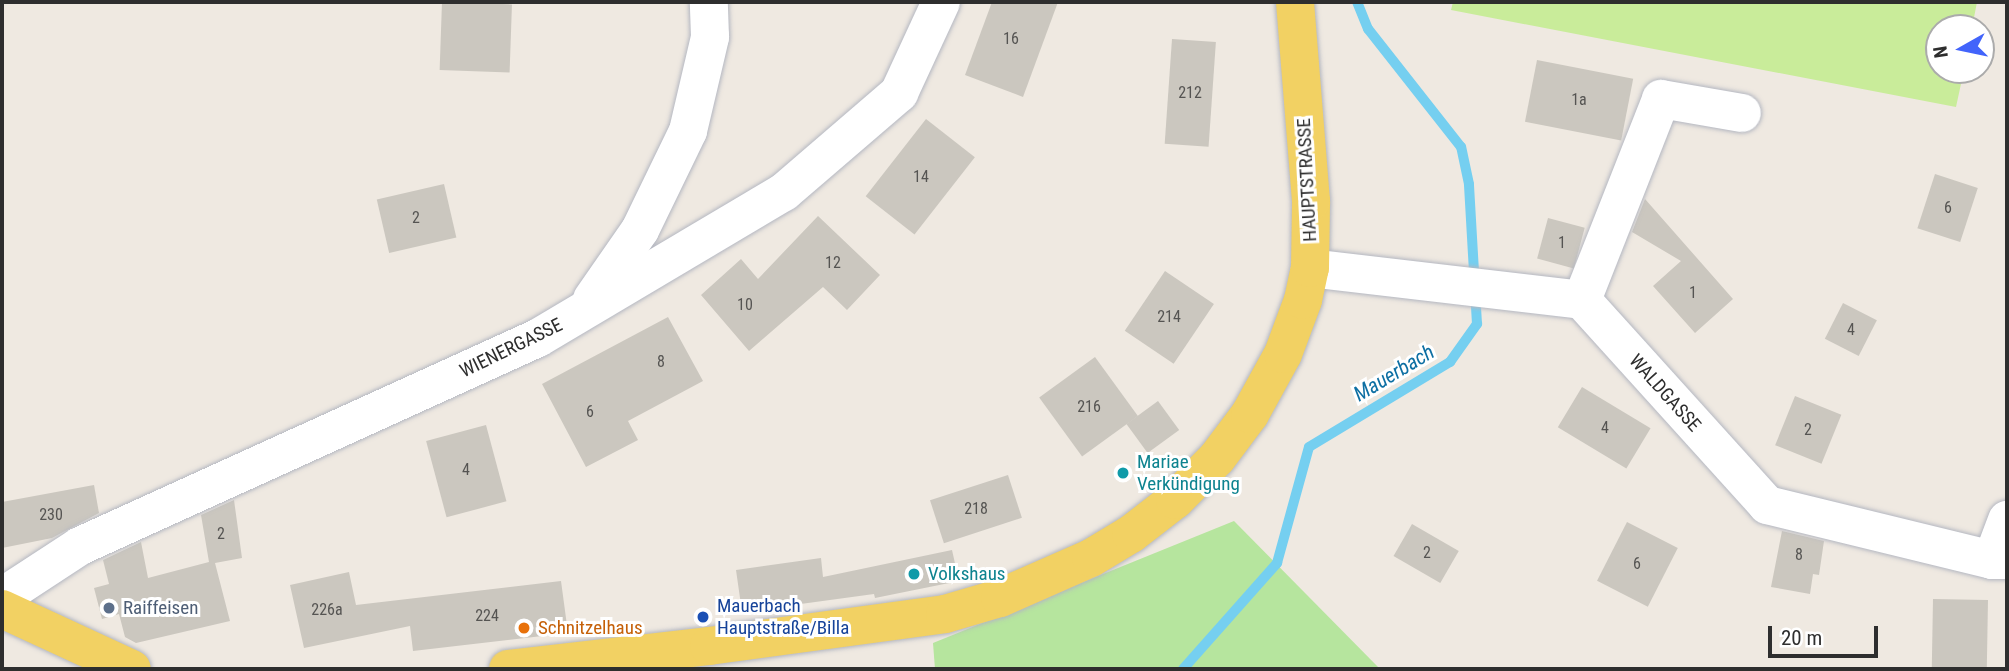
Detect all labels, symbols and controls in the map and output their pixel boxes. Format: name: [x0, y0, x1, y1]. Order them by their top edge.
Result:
north arrow: [1925, 14, 1995, 84]
house number: 16: [1003, 29, 1019, 49]
text: N: [1928, 45, 1953, 60]
house number: 212: [1178, 83, 1202, 103]
house number: 1a: [1571, 90, 1587, 110]
street label: HAUPTSTRASSE: [1292, 118, 1322, 242]
house number: 14: [913, 167, 929, 187]
house number: 6: [1944, 198, 1952, 218]
house number: 2: [412, 208, 420, 228]
house number: 1: [1558, 233, 1566, 253]
house number: 12: [825, 253, 841, 273]
house number: 1: [1689, 283, 1697, 303]
house number: 10: [737, 295, 753, 315]
house number: 214: [1157, 307, 1181, 327]
street label: WIENERGASSE: [456, 313, 566, 383]
house number: 4: [1847, 320, 1855, 340]
water label: Mauerbach: [1349, 339, 1439, 407]
street label: WALDGASSE: [1624, 350, 1706, 436]
house number: 8: [657, 352, 665, 372]
house number: 216: [1077, 397, 1101, 417]
house number: 6: [586, 402, 594, 422]
house number: 4: [1601, 418, 1609, 438]
house number: 2: [1804, 420, 1812, 440]
place label: Mariae Verkündigung: [1137, 451, 1240, 495]
house number: 4: [462, 460, 470, 480]
marker: Mariae Verkündigung: [1115, 465, 1131, 481]
house number: 218: [964, 499, 988, 519]
house number: 230: [39, 505, 63, 525]
house number: 2: [217, 524, 225, 544]
house number: 2: [1423, 543, 1431, 563]
house number: 8: [1795, 545, 1803, 565]
house number: 6: [1633, 554, 1641, 574]
place label: Volkshaus: [928, 563, 1005, 585]
marker: Volkshaus: [906, 566, 922, 582]
place label: Mauerbach Hauptstraße/Billa: [717, 595, 849, 639]
place label: Raiffeisen: [123, 597, 198, 619]
marker: Raiffeisen: [101, 600, 117, 616]
house number: 226a: [311, 600, 343, 620]
house number: 224: [475, 606, 499, 626]
marker: Mauerbach Hauptstraße/Billa: [695, 609, 711, 625]
scale bar: [1771, 612, 1881, 656]
place label: Schnitzelhaus: [538, 617, 643, 639]
marker: Schnitzelhaus: [516, 620, 532, 636]
text: 20 m: [1781, 626, 1822, 650]

